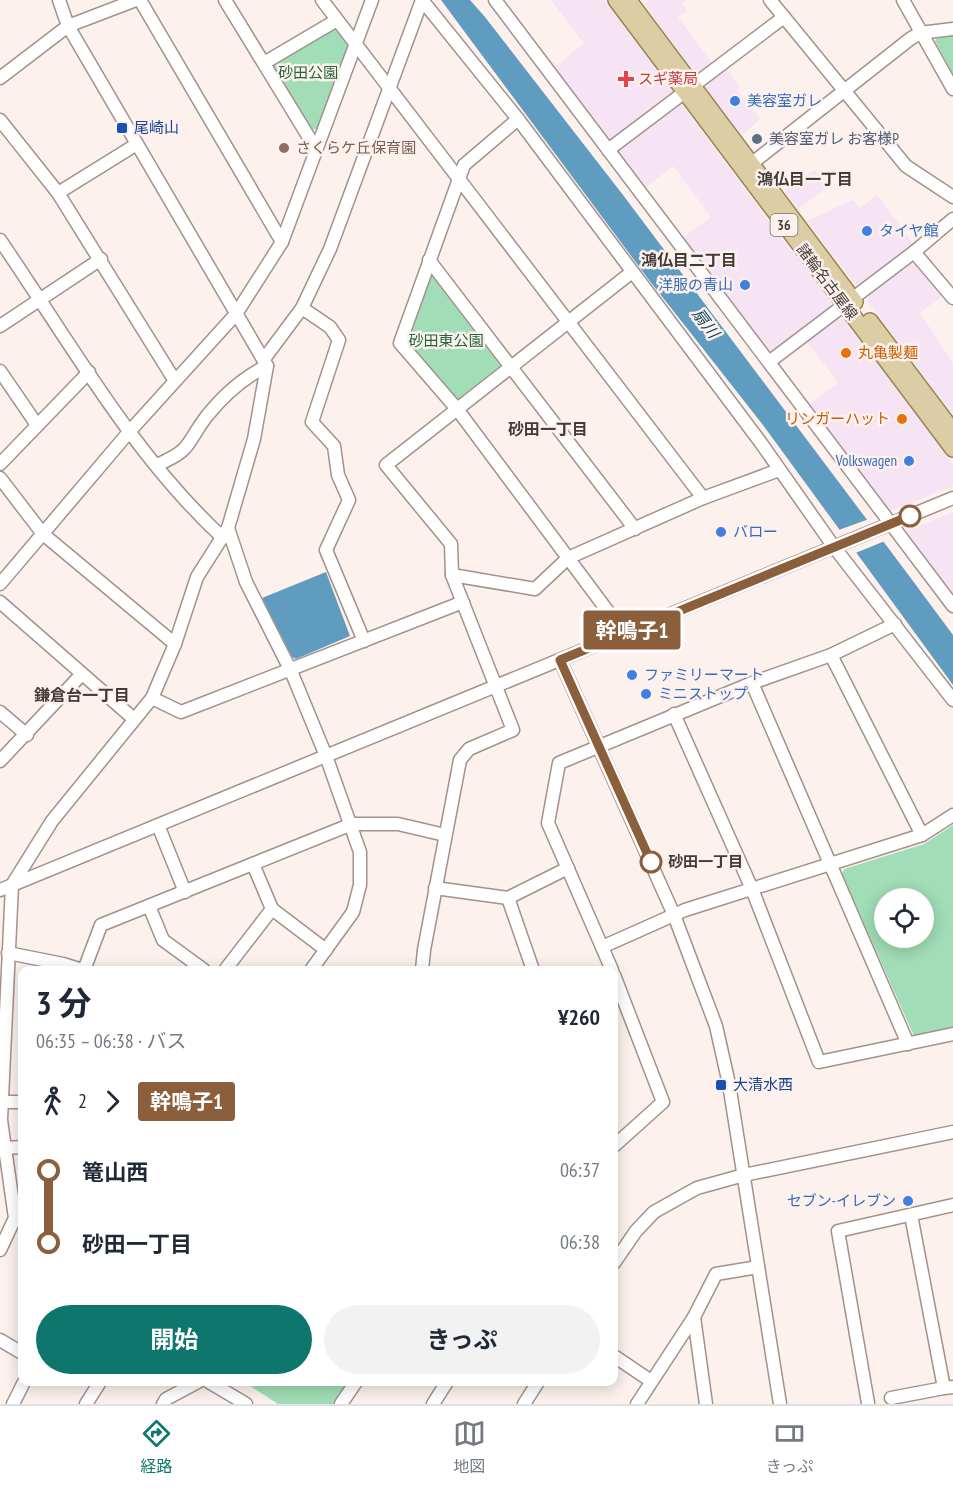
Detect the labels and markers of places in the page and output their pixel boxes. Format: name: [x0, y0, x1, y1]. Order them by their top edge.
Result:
place label: スギ薬局: [638, 69, 698, 88]
marker: スギ薬局: [619, 72, 633, 86]
place label: 美容室ガレ: [747, 91, 822, 110]
marker: 美容室ガレ: [728, 94, 742, 108]
place label: 尾崎山: [134, 118, 179, 137]
marker: 尾崎山: [115, 121, 129, 135]
place label: 美容室ガレ お客様P: [769, 129, 899, 148]
marker: 美容室ガレ お客様P: [750, 132, 764, 146]
place label: さくらケ丘保育園: [296, 138, 416, 157]
marker: さくらケ丘保育園: [277, 141, 291, 155]
place label: タイヤ館: [879, 221, 939, 240]
marker: タイヤ館: [860, 224, 874, 238]
place label: 洋服の青山: [658, 275, 733, 294]
marker: 洋服の青山: [738, 278, 752, 292]
place label: 丸亀製麺: [858, 343, 918, 362]
marker: 丸亀製麺: [839, 346, 853, 360]
place label: リンガーハット: [785, 409, 890, 428]
marker: リンガーハット: [895, 412, 909, 426]
place label: Volkswagen: [835, 451, 897, 470]
marker: Volkswagen: [902, 454, 916, 468]
unlabelled marker: [899, 505, 921, 527]
place label: バロー: [733, 522, 778, 541]
marker: バロー: [714, 525, 728, 539]
place label: ファミリーマート: [644, 665, 764, 684]
marker: ファミリーマート: [625, 668, 639, 682]
place label: ミニストップ: [658, 684, 748, 703]
marker: ミニストップ: [639, 687, 653, 701]
marker: 砂田一丁目: [640, 851, 662, 873]
place label: 砂田一丁目: [668, 852, 743, 871]
place label: 大清水西: [733, 1075, 793, 1094]
marker: 大清水西: [714, 1078, 728, 1092]
place label: セブン-イレブン: [787, 1191, 896, 1210]
marker: セブン-イレブン: [901, 1194, 915, 1208]

